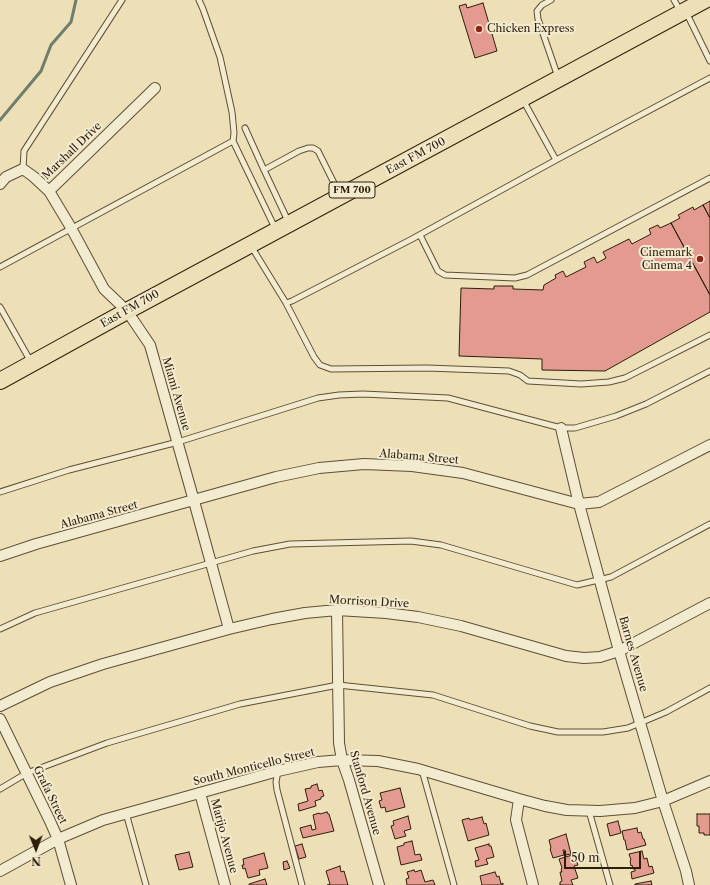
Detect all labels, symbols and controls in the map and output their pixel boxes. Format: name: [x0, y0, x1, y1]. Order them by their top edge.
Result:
place label: Chicken Express: [487, 22, 574, 36]
marker: Chicken Express: [474, 24, 484, 34]
street label: Marshall Drive: [40, 120, 104, 182]
street label: East FM 700: [384, 135, 448, 177]
road number: FM 700: [329, 182, 375, 198]
place label: Cinemark Cinema 4: [640, 246, 692, 272]
marker: Cinemark Cinema 4: [695, 254, 705, 264]
street label: East FM 700: [98, 287, 162, 331]
street label: Miami Avenue: [159, 356, 193, 432]
street label: Alabama Street: [379, 447, 459, 467]
street label: Alabama Street: [59, 498, 139, 532]
street label: Morrison Drive: [329, 593, 409, 611]
street label: Barnes Avenue: [616, 615, 650, 693]
street label: South Monticello Street: [192, 745, 316, 789]
street label: Stanford Avenue: [347, 749, 383, 837]
street label: Grafa Street: [30, 764, 70, 826]
street label: Marijo Avenue: [208, 797, 240, 875]
north arrow: [16, 829, 56, 869]
scale bar: [566, 843, 643, 869]
text: 50 m: [571, 850, 600, 865]
text: N: [31, 854, 41, 868]

